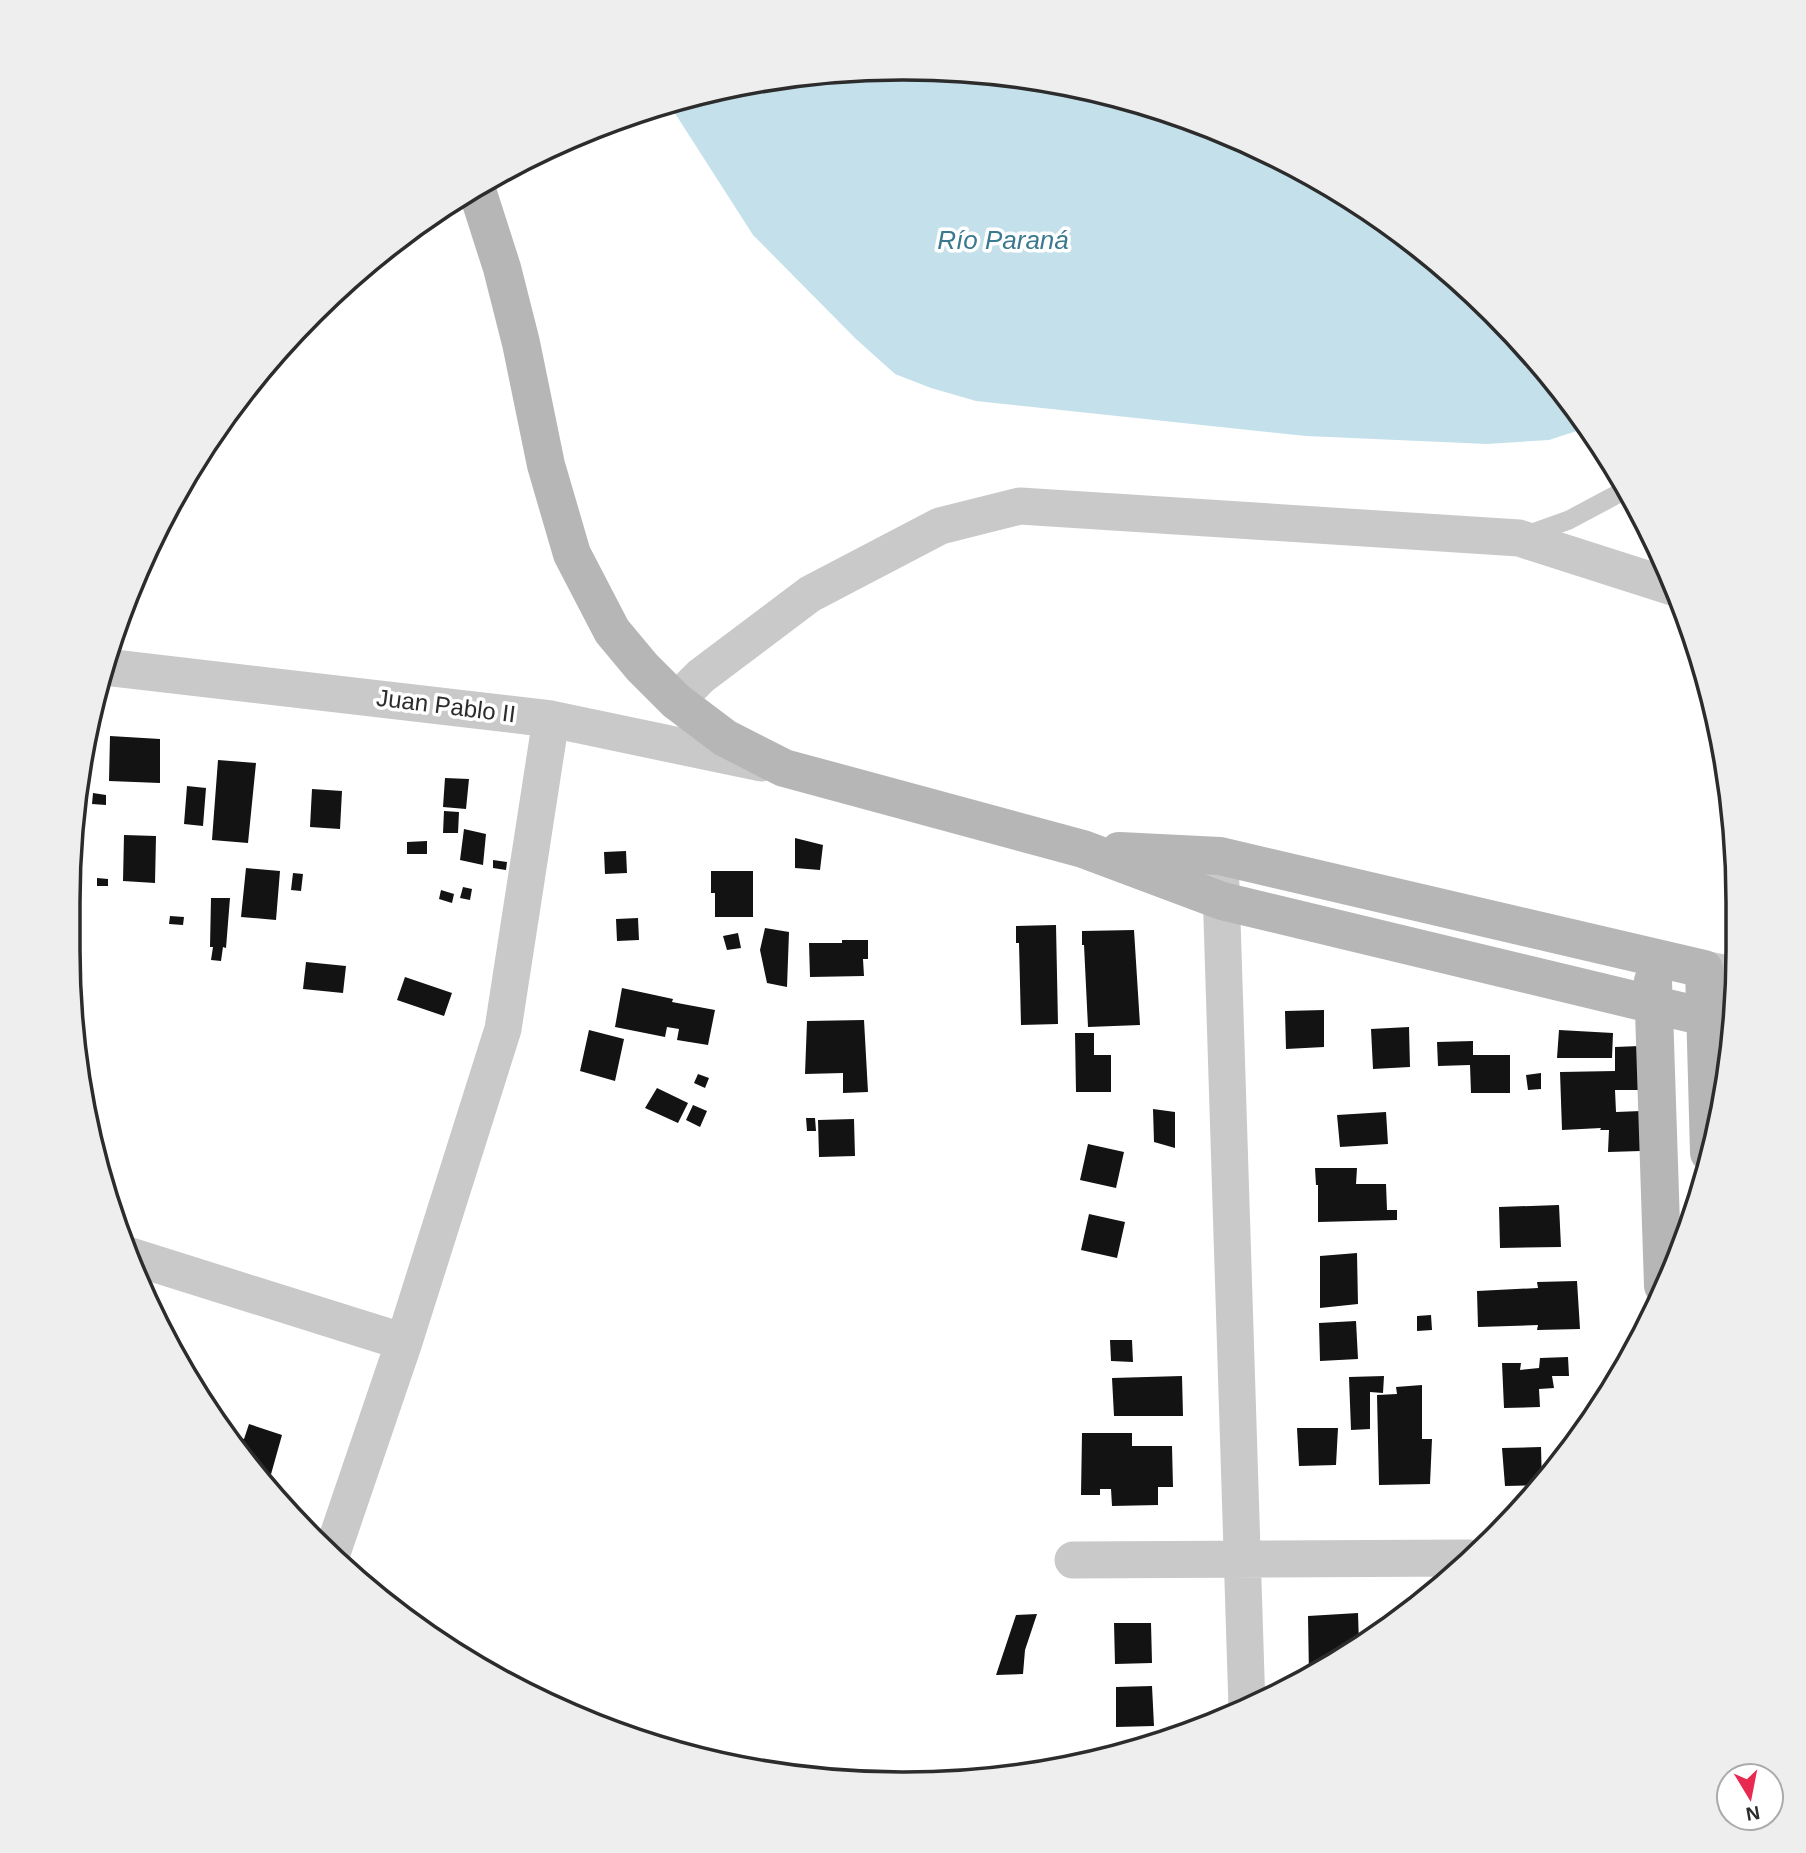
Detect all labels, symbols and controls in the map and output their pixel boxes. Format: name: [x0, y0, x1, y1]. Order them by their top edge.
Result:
water label: Río Paraná: [937, 225, 1069, 255]
street label: Juan Pablo II: [375, 684, 517, 727]
north arrow: [1715, 1762, 1785, 1832]
text: N: [1744, 1802, 1761, 1825]

